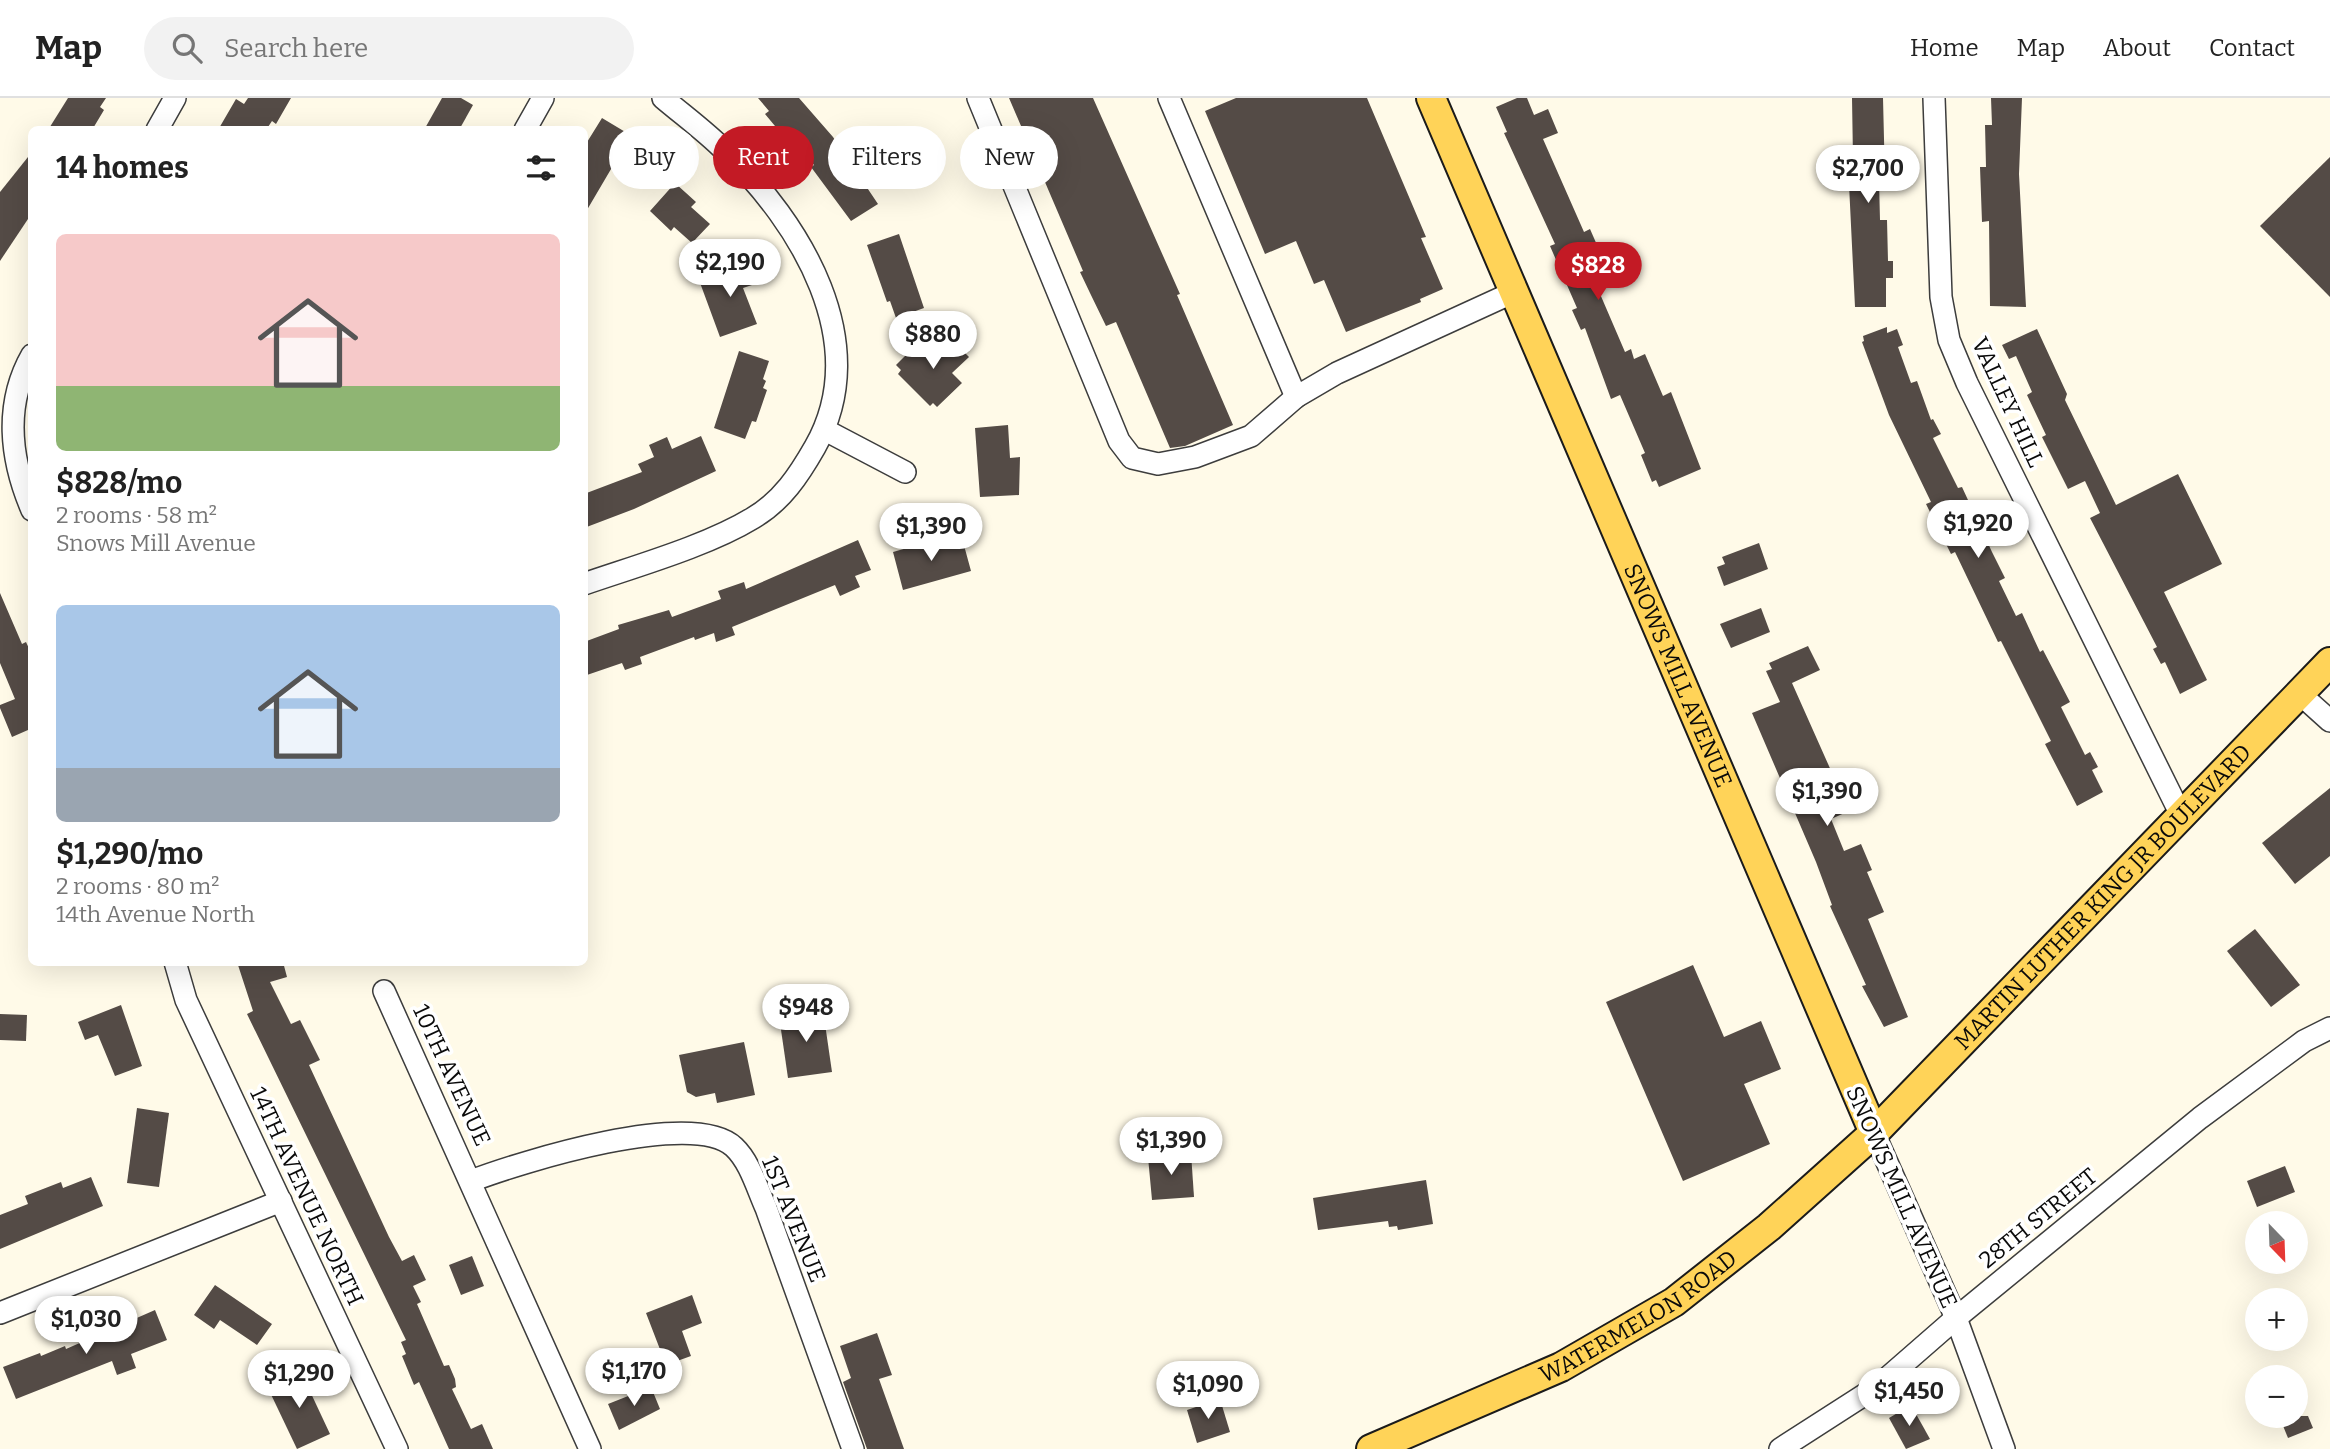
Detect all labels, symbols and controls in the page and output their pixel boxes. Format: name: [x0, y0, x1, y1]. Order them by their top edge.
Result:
search box: [144, 17, 634, 80]
text: Map: [35, 28, 102, 68]
icon: search: [168, 29, 206, 67]
text: Search here: [224, 33, 368, 64]
text: Home: [1910, 34, 1979, 62]
text: Map: [2017, 34, 2065, 62]
text: About: [2103, 34, 2171, 62]
text: Contact: [2209, 34, 2295, 62]
chip: Buy: [609, 126, 699, 189]
chip: Rent: [713, 126, 814, 189]
chip: Filters: [828, 126, 946, 189]
chip: New: [960, 126, 1058, 189]
pin: $2,700: [1811, 146, 1925, 205]
icon: filters: [522, 149, 560, 187]
text: 14 homes: [56, 150, 189, 186]
text: $2,700: [1832, 154, 1904, 182]
pin: $2,190: [673, 240, 787, 299]
pin: $828: [1557, 242, 1639, 302]
text: $2,190: [695, 248, 765, 276]
text: $828: [1571, 251, 1625, 279]
icon: home: [245, 280, 371, 406]
pin: $880: [892, 312, 974, 371]
text: $880: [905, 320, 961, 348]
street label: VALLEY HILL: [1966, 333, 2050, 472]
text: $828/mo: [56, 465, 182, 501]
pin: $1,920: [1921, 500, 2035, 560]
text: 2 rooms · 58 m²: [56, 501, 217, 529]
pin: $1,390: [874, 504, 988, 563]
text: $1,920: [1943, 509, 2013, 537]
text: $1,390: [896, 512, 967, 540]
text: Snows Mill Avenue: [56, 529, 256, 557]
street label: SNOWS MILL AVENUE: [1618, 559, 1738, 791]
icon: home: [245, 651, 371, 777]
street label: MARTIN LUTHER KING JR BOULEVARD: [1948, 738, 2257, 1056]
pin: $1,390: [1770, 768, 1884, 828]
text: $1,390: [1792, 777, 1863, 805]
text: $1,290/mo: [56, 836, 203, 872]
text: 2 rooms · 80 m²: [56, 872, 219, 900]
text: 14th Avenue North: [56, 900, 255, 928]
pin: $948: [765, 984, 847, 1044]
text: $948: [778, 993, 834, 1021]
street label: 10TH AVENUE: [407, 1000, 497, 1150]
street label: 14TH AVENUE NORTH: [244, 1082, 370, 1310]
street label: SNOWS MILL AVENUE: [1840, 1082, 1964, 1312]
pin: $1,390: [1114, 1118, 1228, 1177]
text: $1,390: [1136, 1126, 1207, 1154]
street label: 1ST AVENUE: [756, 1152, 832, 1286]
street label: 28TH STREET: [1973, 1162, 2103, 1274]
north arrow: [2245, 1211, 2308, 1274]
map controls: [2245, 1211, 2308, 1428]
street label: WATERMELON ROAD: [1535, 1244, 1742, 1389]
button: +: [2245, 1288, 2308, 1351]
pin: $1,030: [29, 1296, 143, 1356]
text: $1,030: [50, 1305, 122, 1333]
pin: $1,170: [577, 1348, 691, 1408]
pin: $1,290: [242, 1350, 356, 1410]
text: $1,170: [601, 1357, 667, 1385]
text: $1,290: [264, 1359, 334, 1387]
pin: $1,090: [1151, 1362, 1265, 1421]
button: −: [2245, 1365, 2308, 1428]
pin: $1,450: [1852, 1368, 1966, 1428]
text: $1,090: [1172, 1370, 1244, 1398]
text: $1,450: [1874, 1377, 1944, 1405]

